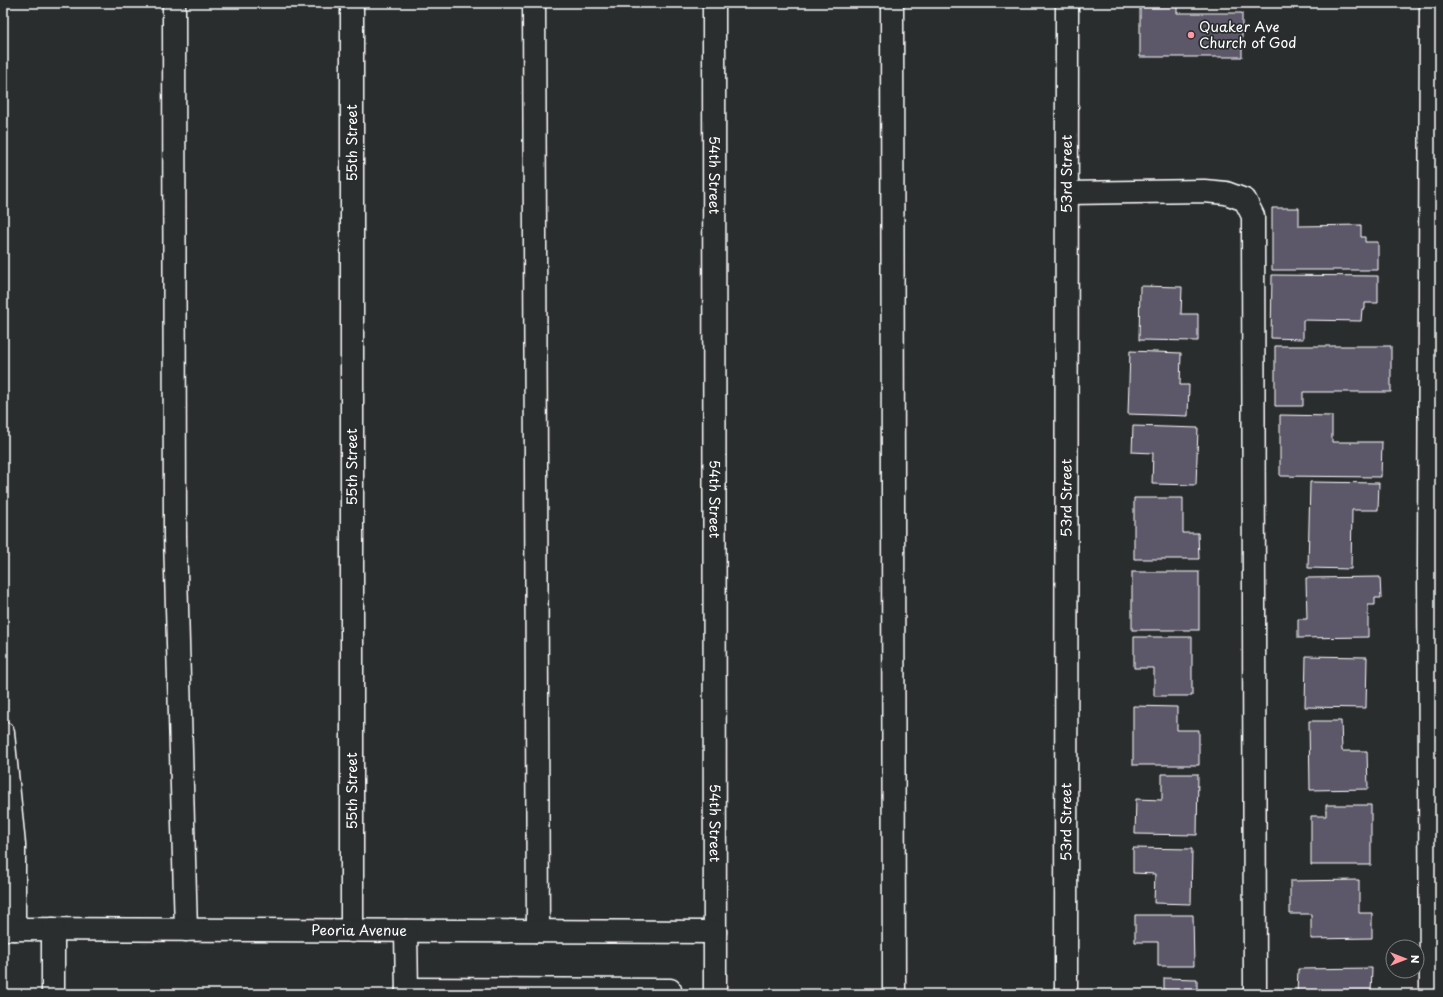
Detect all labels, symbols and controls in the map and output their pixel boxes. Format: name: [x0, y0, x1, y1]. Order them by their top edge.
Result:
place label: Quaker Ave Church of God: [1199, 16, 1297, 53]
marker: Quaker Ave Church of God: [1186, 30, 1196, 40]
street label: 55th Street: [341, 104, 362, 182]
street label: 53rd Street: [1056, 135, 1077, 213]
street label: 54th Street: [704, 136, 725, 215]
street label: 55th Street: [341, 428, 362, 506]
street label: 53rd Street: [1055, 459, 1077, 537]
street label: 54th Street: [704, 460, 726, 539]
street label: 55th Street: [341, 752, 362, 830]
street label: 53rd Street: [1055, 783, 1076, 861]
street label: 54th Street: [705, 784, 726, 863]
street label: Peoria Avenue: [311, 919, 407, 941]
north arrow: [1385, 939, 1425, 979]
text: N: [1407, 955, 1424, 964]

